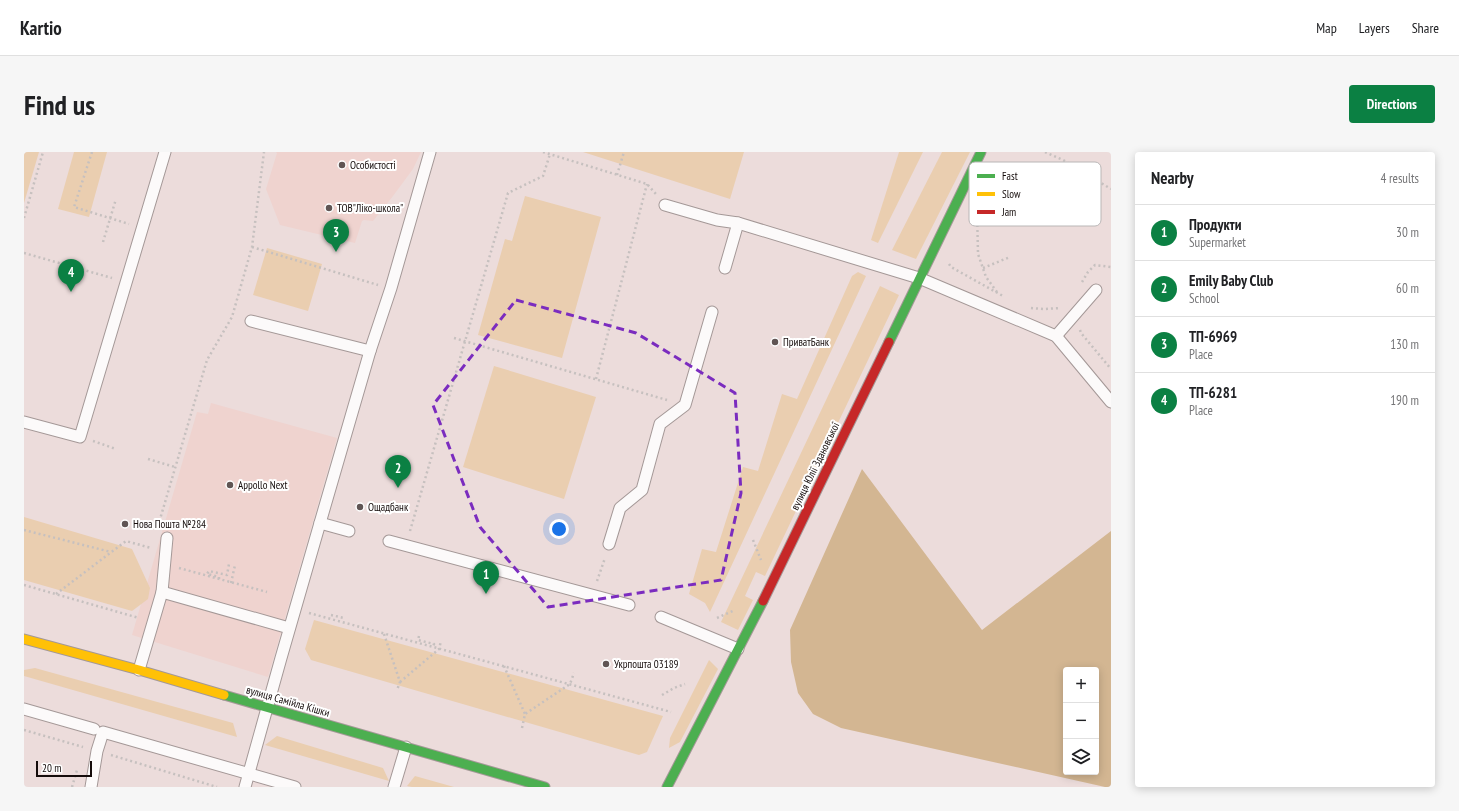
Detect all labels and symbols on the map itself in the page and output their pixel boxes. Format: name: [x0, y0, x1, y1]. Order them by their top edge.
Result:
place label: Особистості: [350, 158, 396, 172]
marker: Особистості: [337, 160, 347, 170]
legend: [969, 162, 1101, 226]
text: Fast: [1002, 169, 1018, 183]
text: Slow: [1002, 187, 1021, 201]
place label: ТОВ"Ліко-школа": [337, 201, 403, 215]
marker: ТОВ"Ліко-школа": [324, 203, 334, 213]
text: Jam: [1001, 205, 1016, 219]
pin: 3: [323, 219, 349, 252]
pin: 4: [58, 259, 84, 292]
place label: ПриватБанк: [783, 335, 830, 349]
marker: ПриватБанк: [770, 337, 780, 347]
street label: вулиця Юлії Здановської: [788, 419, 843, 512]
pin: 2: [385, 455, 411, 488]
place label: Appollo Next: [238, 478, 288, 492]
marker: Appollo Next: [225, 480, 235, 490]
place label: Ощадбанк: [368, 500, 409, 514]
marker: Ощадбанк: [355, 502, 365, 512]
place label: Нова Пошта №284: [133, 517, 206, 531]
marker: Нова Пошта №284: [120, 519, 130, 529]
your location: [549, 519, 569, 539]
pin: 1: [473, 561, 499, 594]
place label: Укрпошта 03189: [614, 657, 679, 671]
marker: Укрпошта 03189: [601, 659, 611, 669]
street label: вулиця Самійла Кішки: [245, 682, 332, 720]
scale bar: [36, 759, 92, 778]

